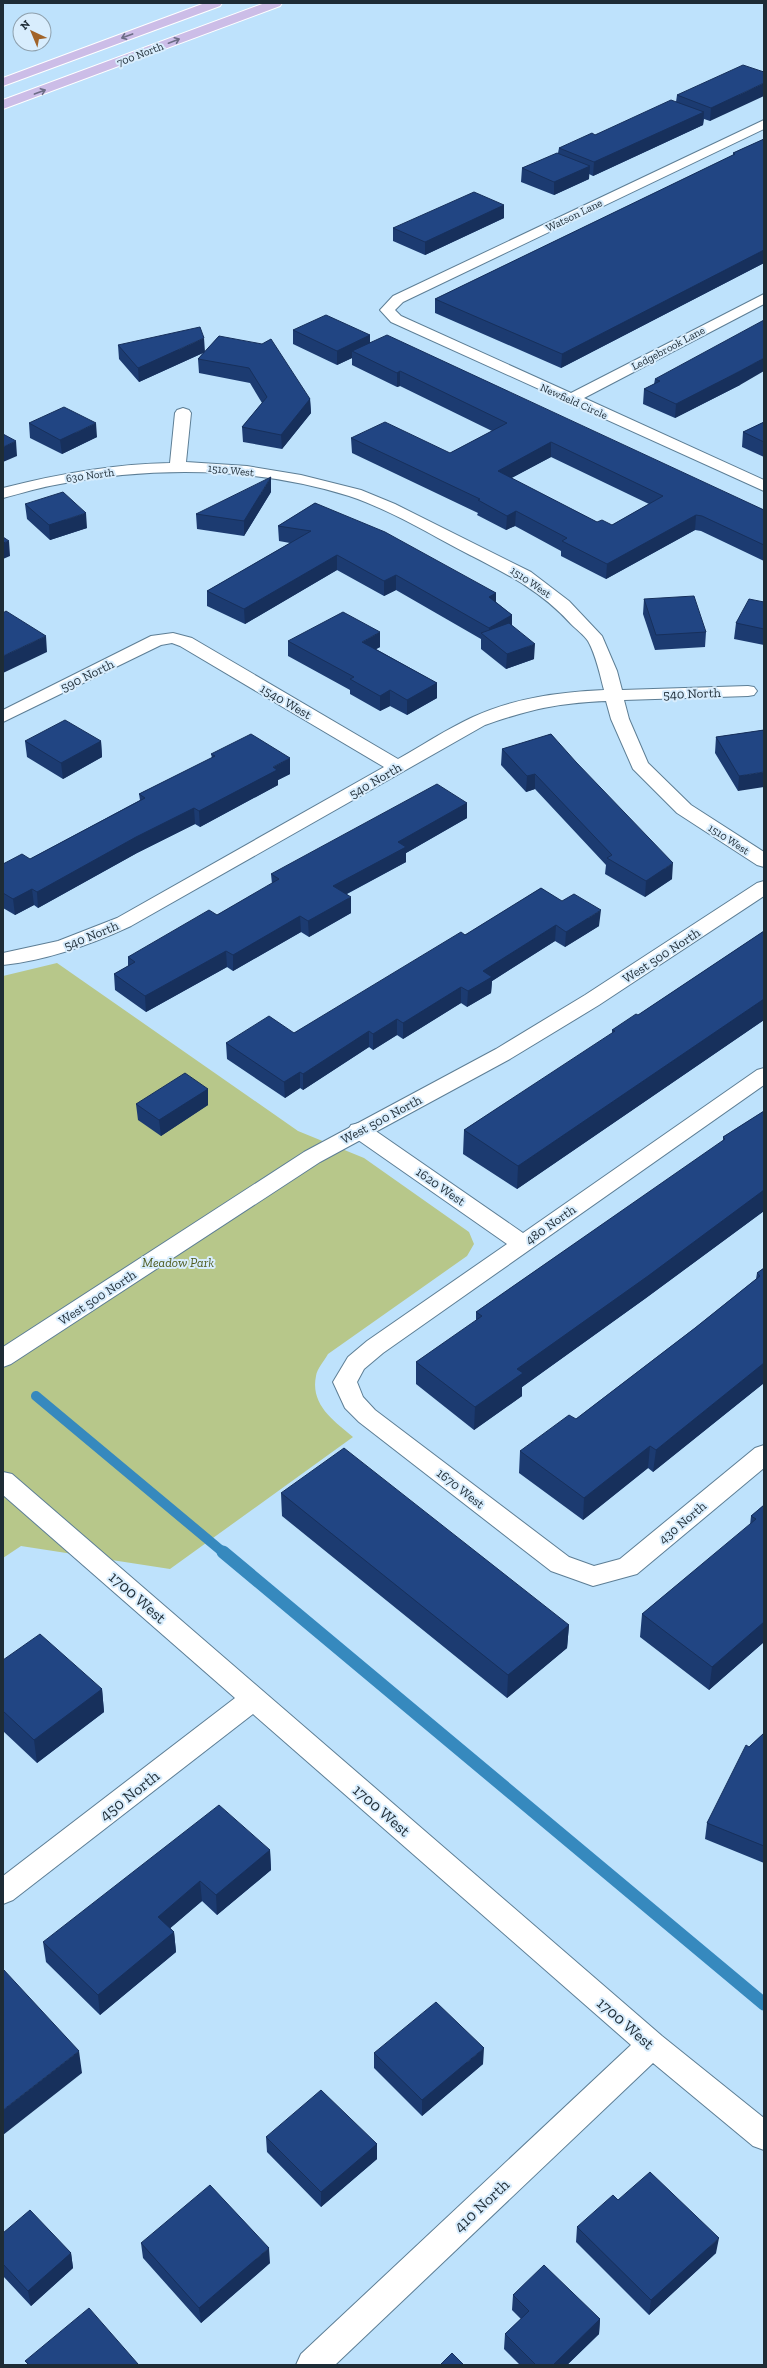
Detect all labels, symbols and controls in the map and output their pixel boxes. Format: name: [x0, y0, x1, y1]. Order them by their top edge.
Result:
north arrow: [12, 12, 52, 52]
text: N: [18, 17, 33, 33]
one-way arrow: [121, 33, 133, 41]
one-way arrow: [168, 37, 180, 45]
street label: 700 North: [115, 39, 166, 69]
one-way arrow: [33, 87, 45, 95]
street label: Watson Lane: [544, 196, 605, 235]
street label: Ledgebrook Lane: [629, 324, 707, 373]
street label: Newfield Circle: [538, 381, 609, 422]
street label: 1510 West: [207, 462, 256, 479]
street label: 630 North: [65, 466, 116, 485]
street label: 1510 West: [508, 564, 554, 601]
street label: 590 North: [58, 656, 117, 695]
street label: 1540 West: [257, 681, 314, 722]
street label: 540 North: [663, 685, 722, 702]
street label: 540 North: [347, 759, 405, 801]
street label: 1510 West: [706, 821, 752, 858]
street label: 540 North: [62, 917, 121, 953]
street label: West 500 North: [620, 924, 703, 986]
street label: West 500 North: [338, 1092, 425, 1147]
street label: 1620 West: [413, 1164, 468, 1209]
street label: 480 North: [522, 1201, 579, 1247]
park label: Meadow Park: [142, 1255, 214, 1270]
street label: West 500 North: [56, 1266, 139, 1328]
street label: 1670 West: [434, 1465, 488, 1512]
street label: 430 North: [656, 1498, 710, 1547]
street label: 1700 West: [105, 1567, 170, 1627]
street label: 450 North: [96, 1766, 163, 1825]
street label: 1700 West: [349, 1780, 414, 1840]
street label: 1700 West: [593, 1993, 658, 2053]
street label: 410 North: [450, 2175, 513, 2236]

